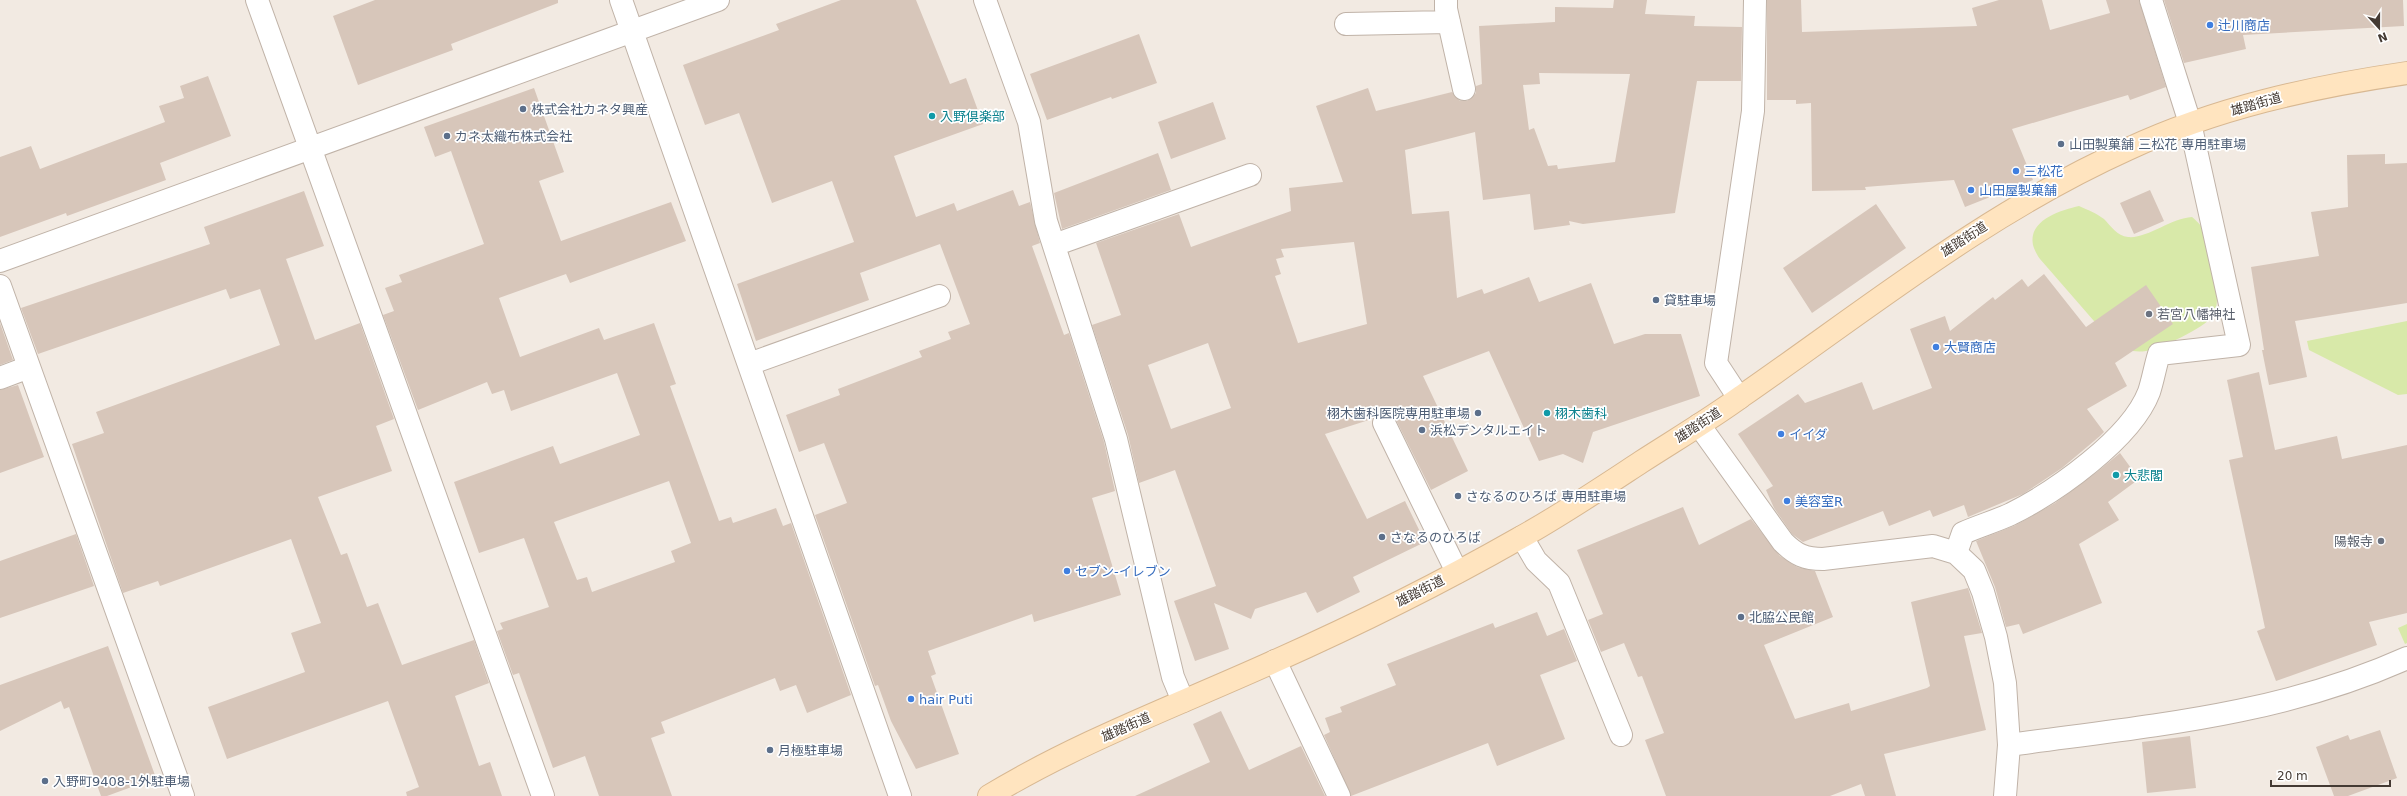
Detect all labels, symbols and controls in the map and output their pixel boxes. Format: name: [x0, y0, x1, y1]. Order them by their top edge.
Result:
north arrow: [2359, 8, 2399, 48]
place label: 辻川商店: [2218, 18, 2270, 33]
marker: 辻川商店: [2205, 20, 2215, 30]
text: N: [2376, 29, 2389, 45]
street label: 雄踏街道: [2229, 90, 2283, 118]
place label: 株式会社カネタ興産: [531, 102, 648, 117]
marker: 株式会社カネタ興産: [518, 104, 528, 114]
place label: 入野倶楽部: [940, 109, 1005, 124]
marker: 入野倶楽部: [927, 111, 937, 121]
place label: カネ太織布株式会社: [455, 129, 572, 144]
marker: カネ太織布株式会社: [442, 131, 452, 141]
place label: 山田製菓舗 三松花 専用駐車場: [2069, 137, 2246, 152]
marker: 山田製菓舗 三松花 専用駐車場: [2056, 139, 2066, 149]
place label: 三松花: [2024, 164, 2063, 179]
marker: 三松花: [2011, 166, 2021, 176]
place label: 山田屋製菓舗: [1979, 183, 2057, 198]
marker: 山田屋製菓舗: [1966, 185, 1976, 195]
street label: 雄踏街道: [1938, 219, 1990, 259]
place label: 貸駐車場: [1664, 293, 1716, 308]
marker: 貸駐車場: [1651, 295, 1661, 305]
place label: 若宮八幡神社: [2157, 307, 2235, 322]
marker: 若宮八幡神社: [2144, 309, 2154, 319]
place label: 大賢商店: [1944, 340, 1996, 355]
marker: 大賢商店: [1931, 342, 1941, 352]
street label: 雄踏街道: [1672, 405, 1724, 445]
place label: 栩木歯科医院専用駐車場: [1327, 406, 1470, 421]
place label: 栩木歯科: [1555, 406, 1607, 421]
marker: 栩木歯科医院専用駐車場: [1473, 408, 1483, 418]
marker: 栩木歯科: [1542, 408, 1552, 418]
place label: 浜松デンタルエイト: [1430, 423, 1547, 438]
marker: 浜松デンタルエイト: [1417, 425, 1427, 435]
place label: イイダ: [1789, 427, 1827, 442]
marker: イイダ: [1776, 429, 1786, 439]
place label: 大悲閣: [2124, 468, 2163, 483]
marker: 大悲閣: [2111, 470, 2121, 480]
place label: さなるのひろば 専用駐車場: [1466, 489, 1626, 504]
marker: さなるのひろば 専用駐車場: [1453, 491, 1463, 501]
place label: 美容室R: [1795, 494, 1843, 509]
marker: 美容室R: [1782, 496, 1792, 506]
place label: さなるのひろば: [1390, 530, 1481, 545]
marker: さなるのひろば: [1377, 532, 1387, 542]
place label: 陽報寺: [2334, 534, 2373, 549]
marker: 陽報寺: [2376, 536, 2386, 546]
place label: セブン-イレブン: [1075, 564, 1171, 579]
marker: セブン-イレブン: [1062, 566, 1072, 576]
street label: 雄踏街道: [1393, 573, 1447, 609]
place label: 北脇公民館: [1749, 610, 1814, 625]
marker: 北脇公民館: [1736, 612, 1746, 622]
place label: hair Puti: [919, 692, 973, 707]
marker: hair Puti: [906, 694, 916, 704]
street label: 雄踏街道: [1099, 710, 1153, 744]
place label: 月極駐車場: [778, 743, 843, 758]
marker: 月極駐車場: [765, 745, 775, 755]
scale bar: [2271, 762, 2390, 788]
text: 20 m: [2277, 769, 2308, 783]
place label: 入野町9408-1外駐車場: [53, 774, 190, 789]
marker: 入野町9408-1外駐車場: [40, 776, 50, 786]

